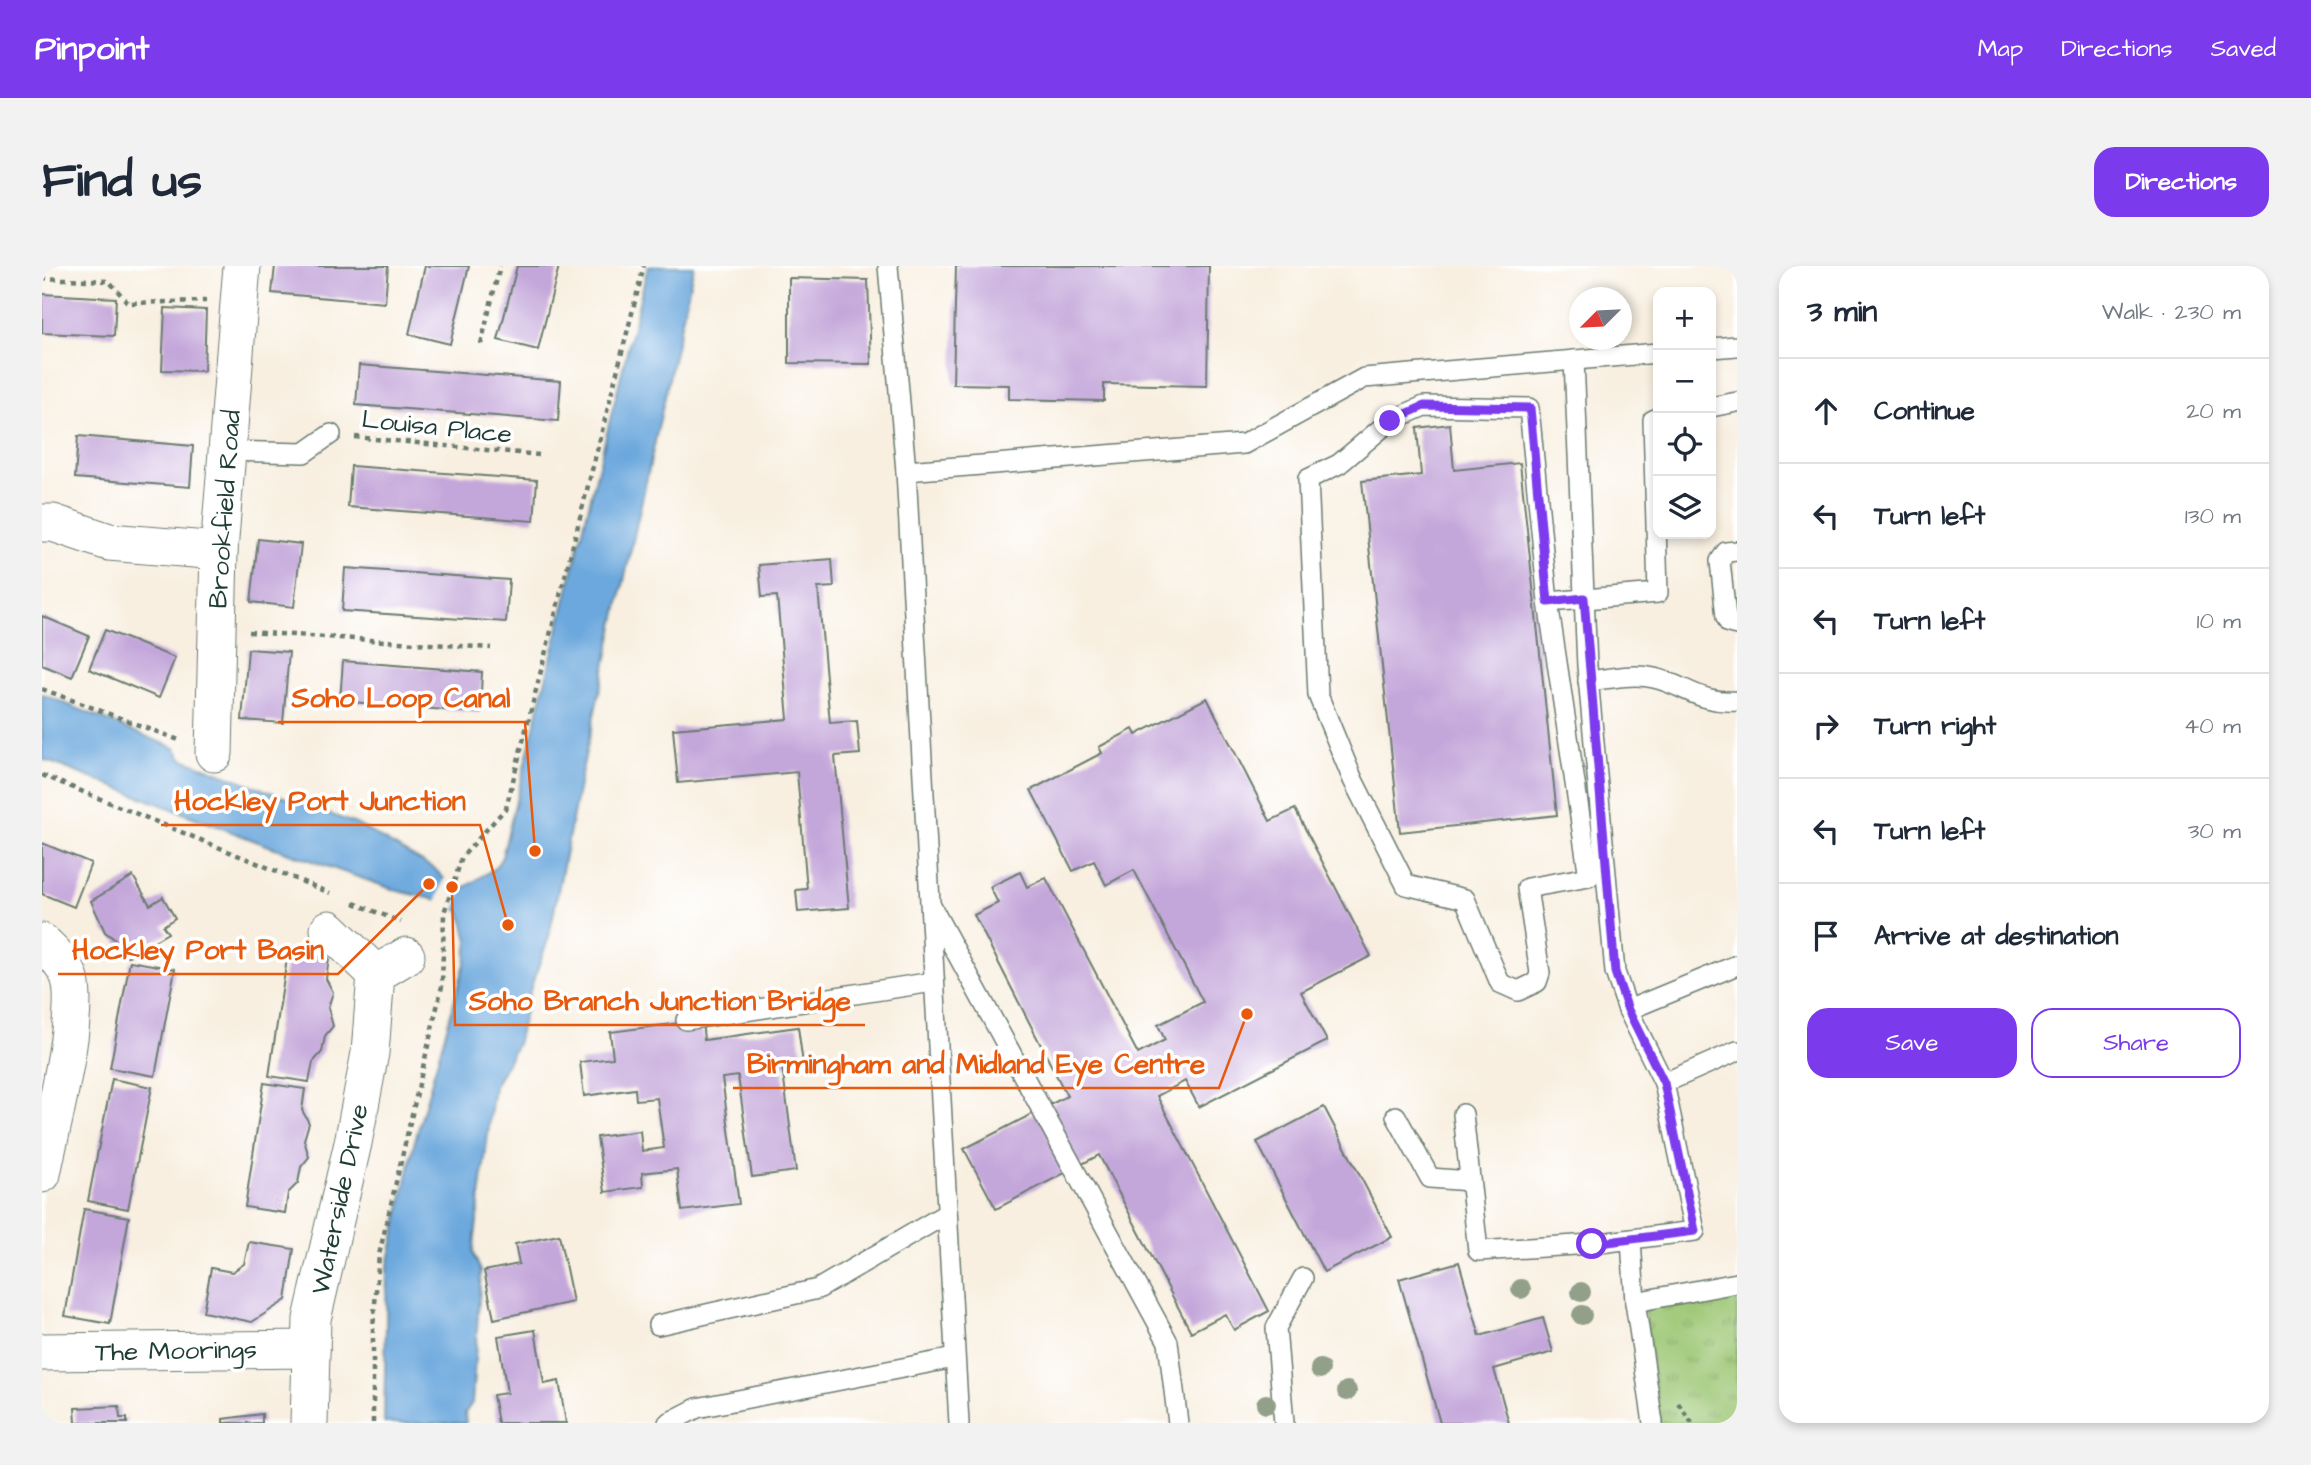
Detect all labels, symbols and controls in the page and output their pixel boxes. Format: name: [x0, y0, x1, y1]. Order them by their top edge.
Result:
text: Pinpoint: [35, 26, 149, 72]
text: Map: [1978, 32, 2023, 66]
text: Directions: [2061, 32, 2173, 66]
text: Saved: [2211, 32, 2276, 66]
button: Directions: [2094, 147, 2269, 217]
text: Find us: [42, 148, 202, 216]
north arrow: [1569, 287, 1632, 350]
map controls: [1653, 287, 1716, 539]
button: +: [1653, 287, 1716, 350]
text: 3 min: [1807, 291, 1877, 333]
text: Walk · 230 m: [2102, 296, 2241, 328]
button: −: [1653, 350, 1716, 413]
icon: ahead: [1807, 392, 1845, 430]
text: Continue: [1874, 393, 1975, 429]
text: 20 m: [2186, 395, 2241, 427]
street label: Louisa Place: [360, 401, 514, 453]
route end: [1374, 405, 1405, 436]
street label: Brookfield Road: [200, 409, 250, 610]
button: locate: [1653, 413, 1716, 476]
button: layers: [1653, 476, 1716, 539]
icon: left: [1807, 497, 1845, 535]
text: Turn left: [1874, 498, 1985, 534]
text: 130 m: [2185, 500, 2241, 532]
icon: left: [1807, 602, 1845, 640]
text: Turn left: [1874, 603, 1985, 639]
text: 10 m: [2196, 605, 2241, 637]
callout: Soho Loop Canal: [278, 673, 525, 722]
text: Soho Loop Canal: [291, 679, 510, 719]
icon: right: [1807, 707, 1845, 745]
text: Turn right: [1874, 708, 1996, 744]
text: 40 m: [2184, 710, 2241, 742]
callout: Hockley Port Junction: [161, 776, 480, 825]
text: Hockley Port Junction: [174, 782, 466, 824]
icon: left: [1807, 812, 1845, 850]
text: Turn left: [1874, 813, 1985, 849]
text: 30 m: [2188, 815, 2241, 847]
icon: arrive: [1807, 917, 1845, 955]
text: Arrive at destination: [1874, 918, 2119, 954]
callout: Hockley Port Basin: [58, 925, 338, 974]
text: Hockley Port Basin: [72, 931, 324, 973]
callout: Soho Branch Junction Bridge: [455, 976, 865, 1025]
text: Soho Branch Junction Bridge: [468, 982, 851, 1023]
button: Save: [1807, 1008, 2017, 1078]
button: Share: [2031, 1008, 2241, 1078]
callout: Birmingham and Midland Eye Centre: [733, 1039, 1219, 1088]
text: Birmingham and Midland Eye Centre: [747, 1045, 1205, 1087]
street label: Waterside Drive: [302, 1101, 378, 1298]
route start: [1576, 1228, 1607, 1259]
street label: The Moorings: [95, 1332, 257, 1372]

